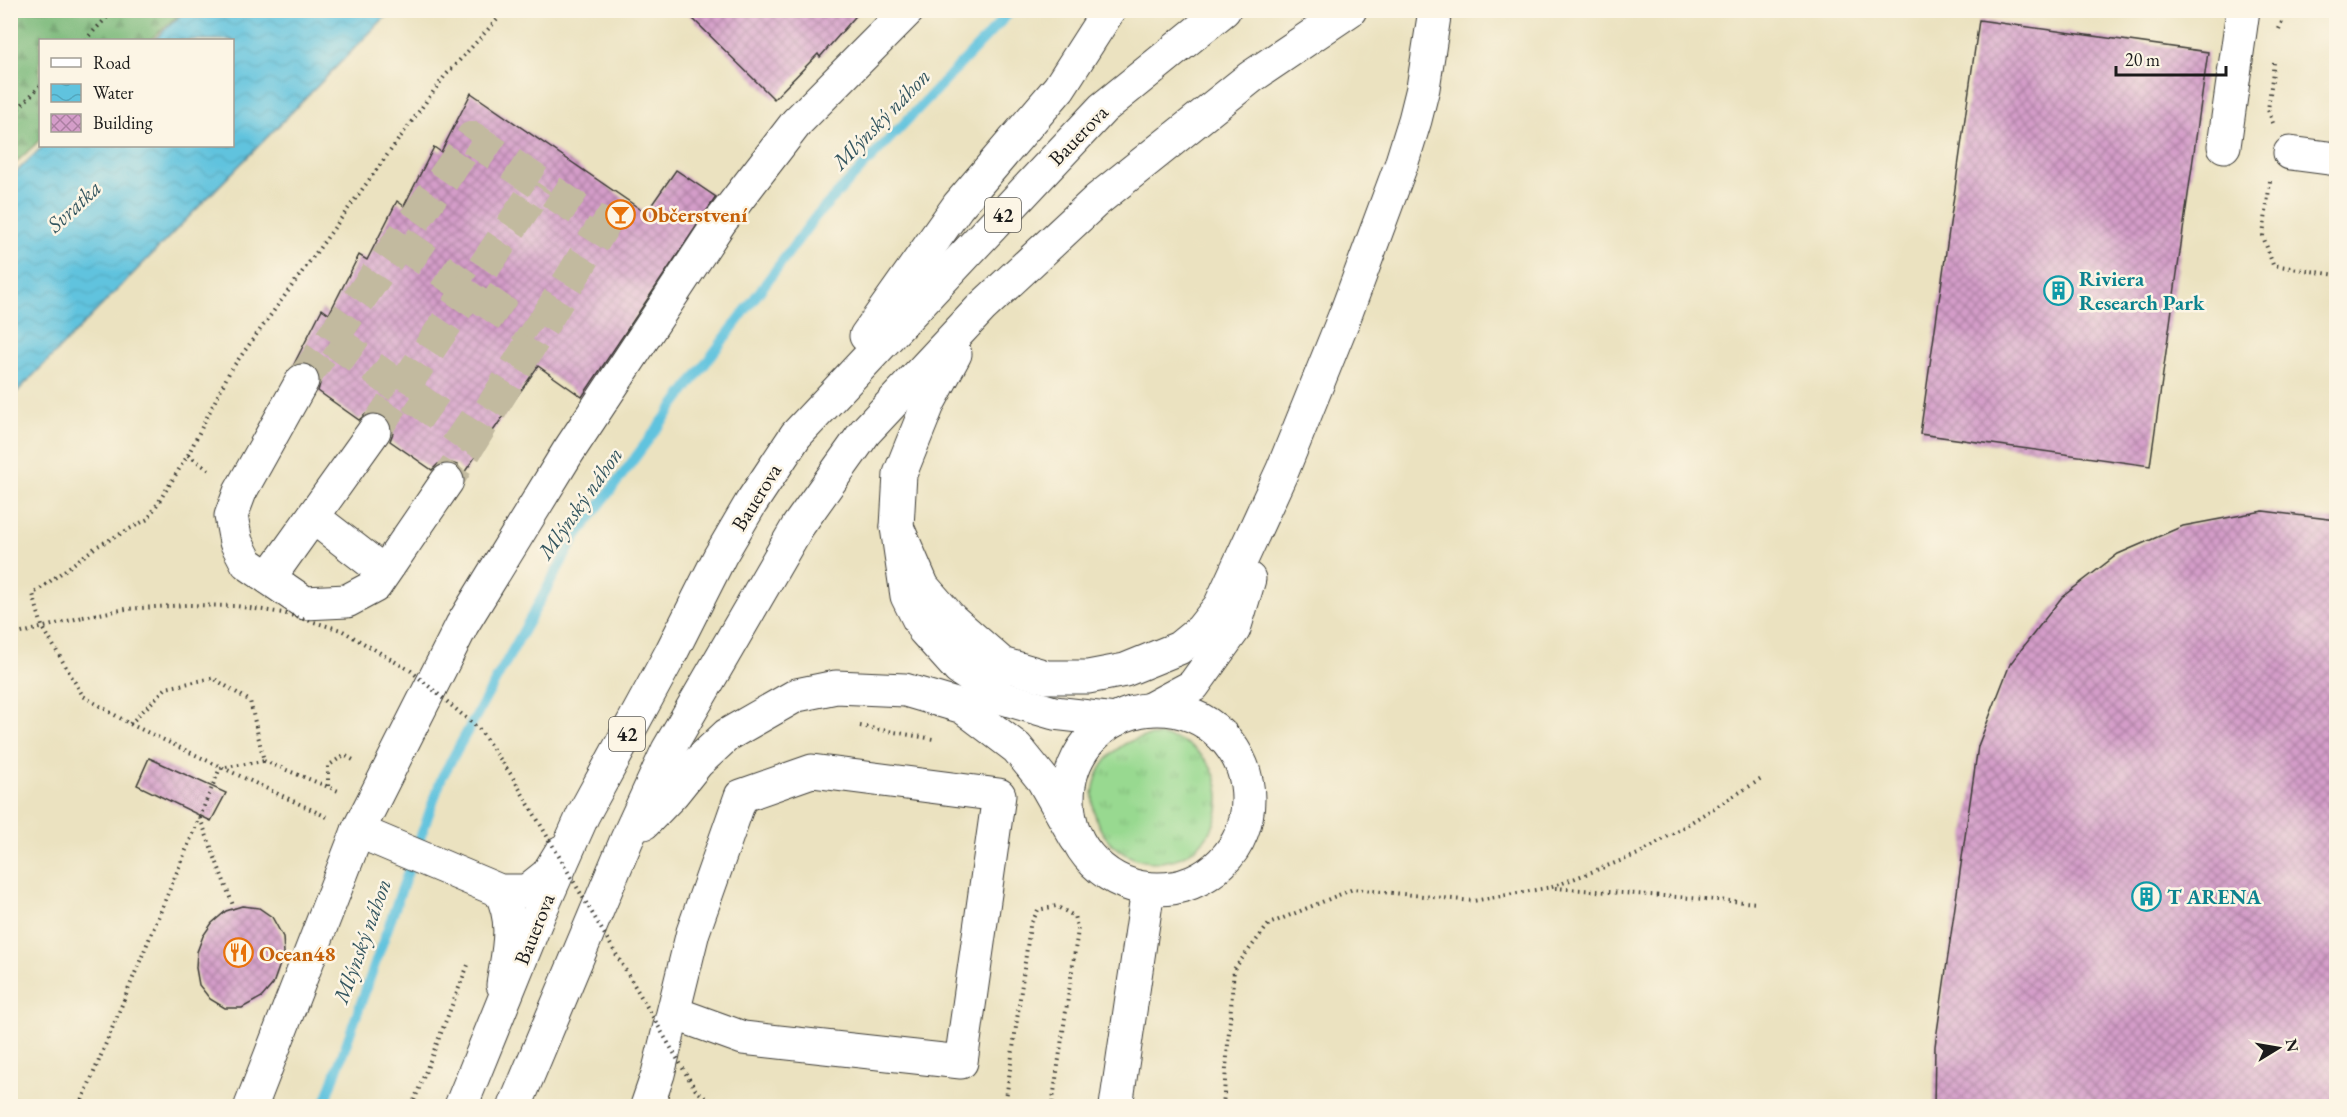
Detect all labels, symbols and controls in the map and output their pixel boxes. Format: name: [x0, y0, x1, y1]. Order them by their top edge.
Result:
legend: [39, 39, 234, 147]
scale bar: [2116, 39, 2226, 77]
text: 20 m: [2125, 48, 2160, 71]
text: Road: [93, 51, 132, 74]
water label: Mlýnský náhon: [824, 62, 937, 177]
text: Water: [93, 81, 134, 104]
street label: Bauerova: [1042, 98, 1114, 171]
text: Building: [93, 111, 153, 134]
water label: Svratka: [40, 173, 107, 239]
bar icon: Občerstvení: [605, 198, 637, 230]
road number: 42: [985, 198, 1021, 232]
place label: Občerstvení: [642, 201, 747, 228]
place label: Riviera Research Park: [2079, 265, 2205, 316]
building icon: Riviera Research Park: [2042, 274, 2074, 306]
water label: Mlýnský náhon: [530, 441, 629, 566]
street label: Bauerova: [725, 458, 787, 536]
road number: 42: [609, 717, 645, 751]
water label: Mlýnský náhon: [325, 875, 398, 1009]
building icon: T ARENA: [2130, 880, 2162, 912]
place label: T ARENA: [2167, 883, 2262, 910]
street label: Bauerova: [508, 889, 561, 969]
restaurant icon: Ocean48: [222, 937, 254, 969]
place label: Ocean48: [259, 940, 336, 967]
north arrow: [2248, 1018, 2308, 1078]
text: N: [2281, 1037, 2304, 1054]

